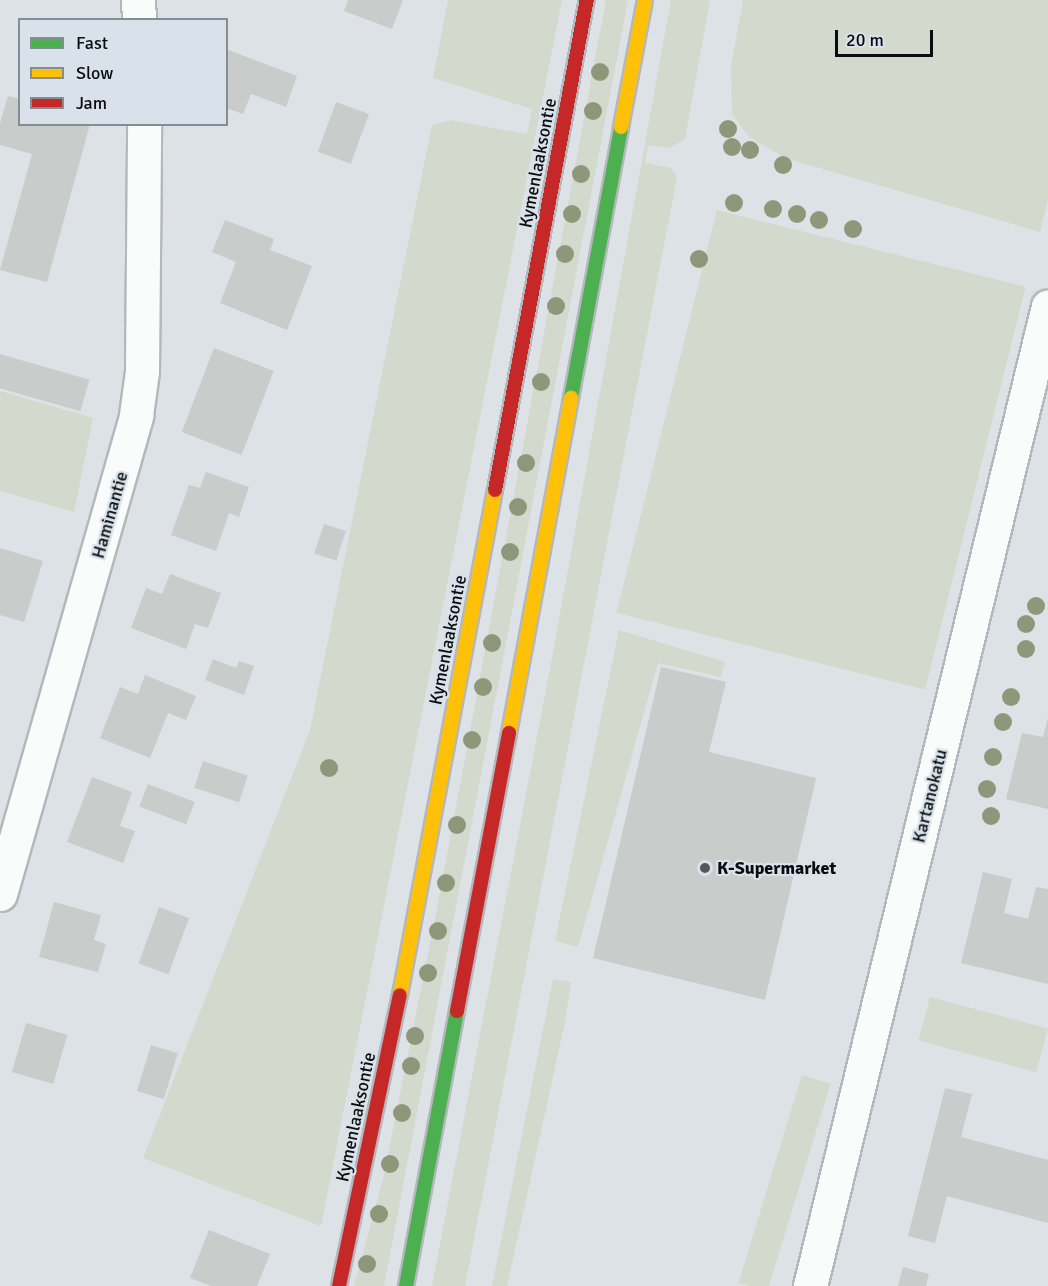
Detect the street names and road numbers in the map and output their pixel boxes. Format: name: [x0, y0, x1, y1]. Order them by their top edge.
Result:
street label: Kymenlaaksontie: [515, 96, 561, 230]
street label: Haminantie: [87, 469, 133, 561]
street label: Kymenlaaksontie: [425, 573, 471, 707]
street label: Kartanokatu: [908, 747, 952, 845]
street label: Kymenlaaksontie: [332, 1050, 380, 1184]

